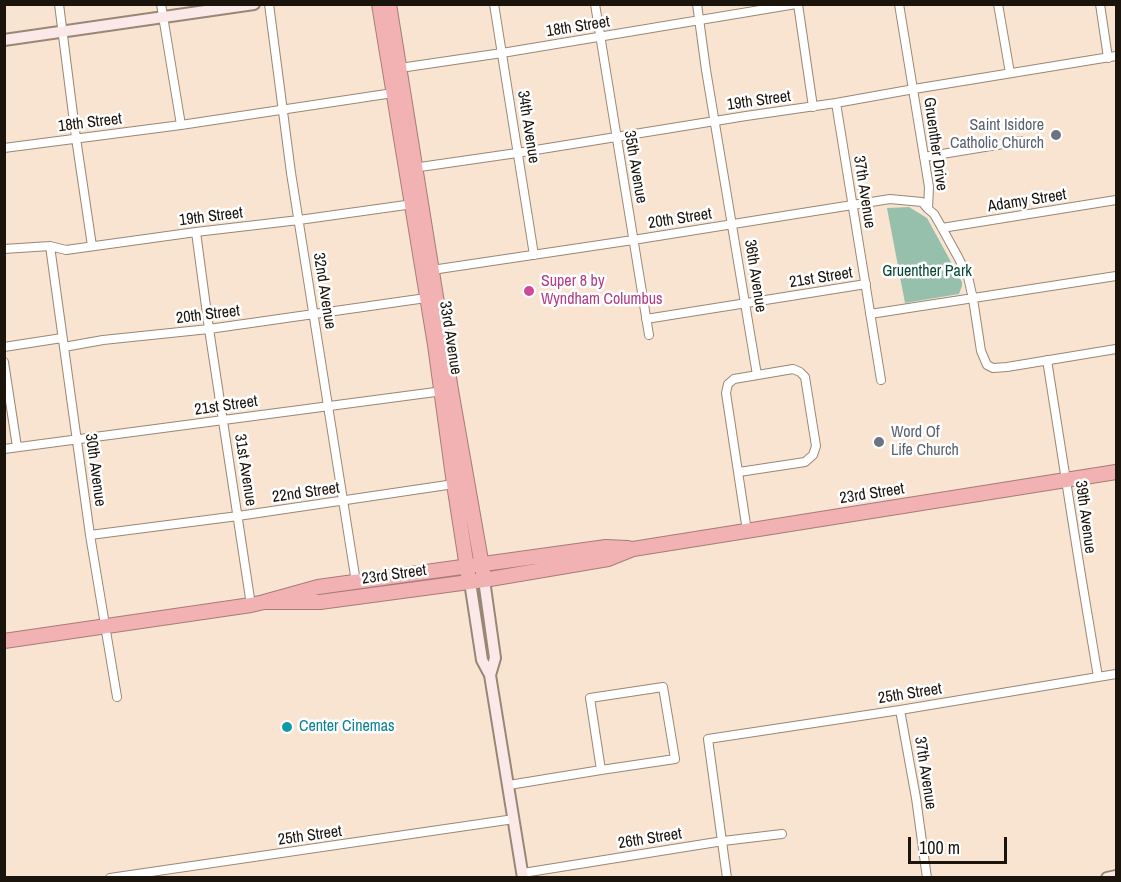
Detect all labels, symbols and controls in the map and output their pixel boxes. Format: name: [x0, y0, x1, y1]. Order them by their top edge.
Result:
street label: 18th Street: [545, 12, 611, 42]
street label: 19th Street: [726, 87, 792, 115]
street label: 34th Avenue: [513, 89, 543, 165]
street label: Gruenther Drive: [919, 96, 951, 192]
street label: 18th Street: [57, 110, 123, 136]
place label: Saint Isidore Catholic Church: [950, 116, 1044, 154]
marker: Saint Isidore Catholic Church: [1049, 128, 1063, 142]
street label: 35th Avenue: [619, 129, 651, 205]
street label: 37th Avenue: [849, 154, 879, 230]
street label: Adamy Street: [986, 185, 1068, 217]
street label: 19th Street: [178, 204, 244, 230]
street label: 20th Street: [647, 204, 713, 234]
street label: 36th Avenue: [740, 238, 770, 314]
street label: 32nd Avenue: [308, 251, 340, 331]
park label: Gruenther Park: [882, 262, 972, 282]
street label: 21st Street: [788, 264, 854, 292]
place label: Super 8 by Wyndham Columbus: [541, 272, 663, 310]
marker: Super 8 by Wyndham Columbus: [522, 284, 536, 298]
street label: 33rd Avenue: [435, 300, 465, 376]
street label: 20th Street: [175, 302, 241, 328]
street label: 21st Street: [193, 392, 259, 420]
place label: Word Of Life Church: [891, 423, 959, 461]
street label: 30th Avenue: [80, 432, 110, 508]
street label: 31st Avenue: [230, 433, 260, 507]
marker: Word Of Life Church: [872, 435, 886, 449]
street label: 22nd Street: [271, 479, 341, 507]
street label: 23rd Street: [838, 479, 906, 509]
street label: 39th Avenue: [1070, 479, 1100, 555]
street label: 23rd Street: [361, 561, 427, 589]
street label: 25th Street: [877, 679, 943, 709]
place label: Center Cinemas: [299, 717, 395, 737]
marker: Center Cinemas: [280, 720, 294, 734]
street label: 37th Avenue: [910, 735, 940, 811]
street label: 25th Street: [277, 822, 343, 850]
street label: 26th Street: [617, 824, 683, 854]
scale bar: [911, 825, 1010, 863]
text: 100 m: [919, 835, 960, 860]

